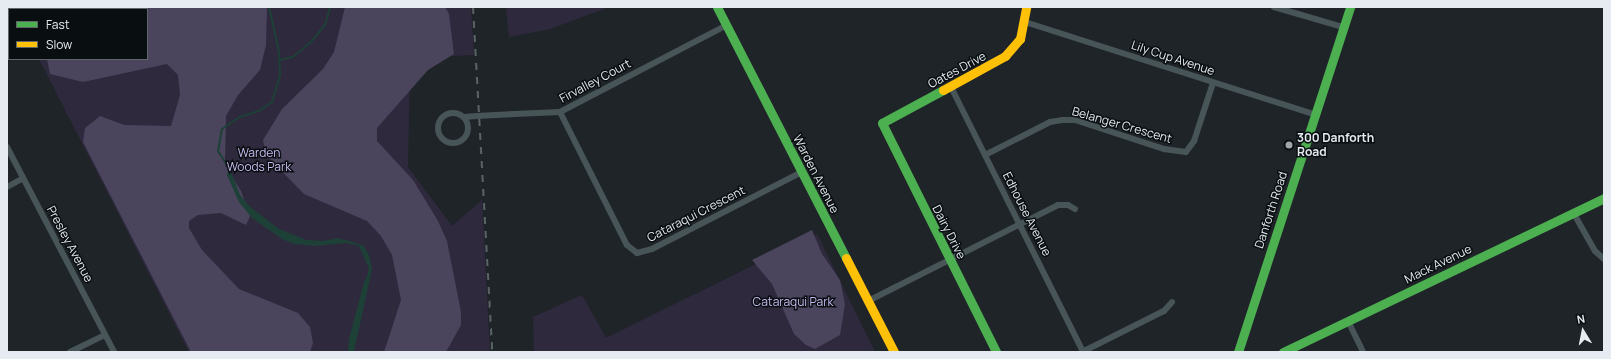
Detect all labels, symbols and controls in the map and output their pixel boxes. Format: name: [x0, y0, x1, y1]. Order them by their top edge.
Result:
legend: [8, 8, 148, 60]
text: Fast: [46, 16, 70, 33]
text: Slow: [46, 36, 72, 53]
street label: Lily Cup Avenue: [1130, 38, 1216, 78]
street label: Oates Drive: [926, 49, 988, 91]
street label: Firvalley Court: [557, 56, 633, 106]
street label: Belanger Crescent: [1070, 104, 1174, 146]
place label: 300 Danforth Road: [1297, 131, 1374, 159]
street label: Warden Avenue: [790, 132, 842, 216]
marker: 300 Danforth Road: [1284, 140, 1294, 150]
park label: Warden Woods Park: [227, 146, 291, 174]
street label: Edhouse Avenue: [1000, 170, 1054, 258]
street label: Danforth Road: [1252, 170, 1290, 250]
street label: Cataraqui Crescent: [645, 183, 747, 245]
street label: Presley Avenue: [44, 203, 96, 285]
street label: Dairy Drive: [929, 203, 969, 261]
street label: Mack Avenue: [1402, 242, 1474, 286]
park label: Cataraqui Park: [753, 295, 833, 309]
north arrow: [1563, 311, 1603, 351]
text: N: [1576, 311, 1586, 327]

